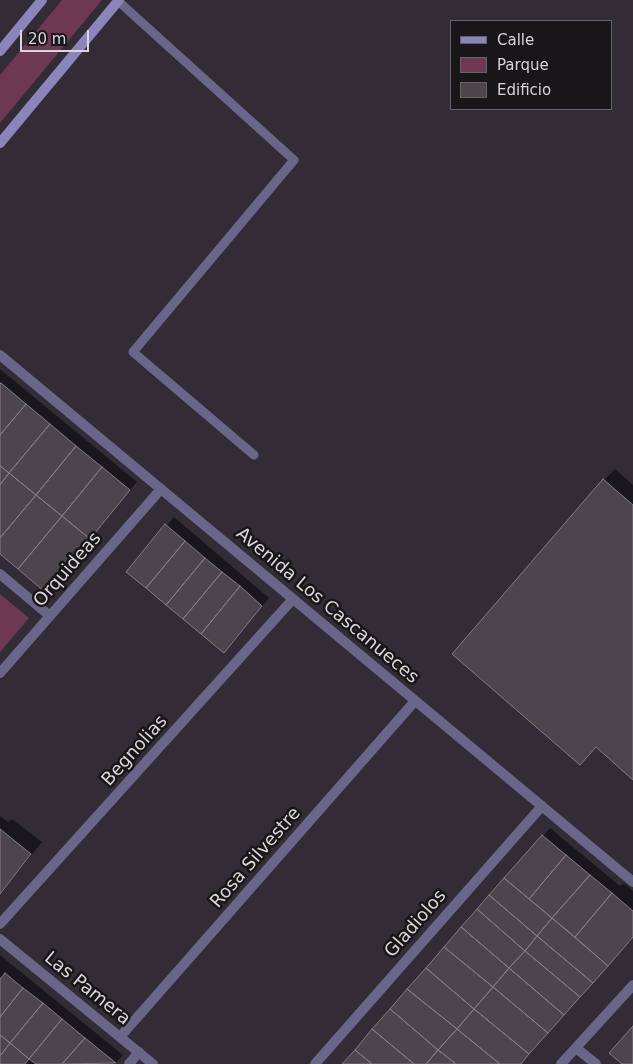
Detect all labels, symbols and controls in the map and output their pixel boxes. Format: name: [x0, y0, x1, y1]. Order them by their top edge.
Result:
scale bar: [22, 20, 91, 52]
legend: [450, 20, 613, 110]
text: 20 m: [28, 30, 66, 48]
text: Calle: [497, 31, 534, 49]
text: Parque: [497, 56, 549, 74]
text: Edificio: [497, 81, 551, 99]
street label: Avenida Los Cascanueces: [231, 523, 423, 689]
street label: Orquideas: [30, 528, 106, 612]
street label: Begnolias: [98, 711, 172, 791]
street label: Rosa Silvestre: [206, 803, 306, 913]
street label: Gladiolos: [381, 886, 451, 962]
street label: Las Pamera: [40, 948, 134, 1030]

